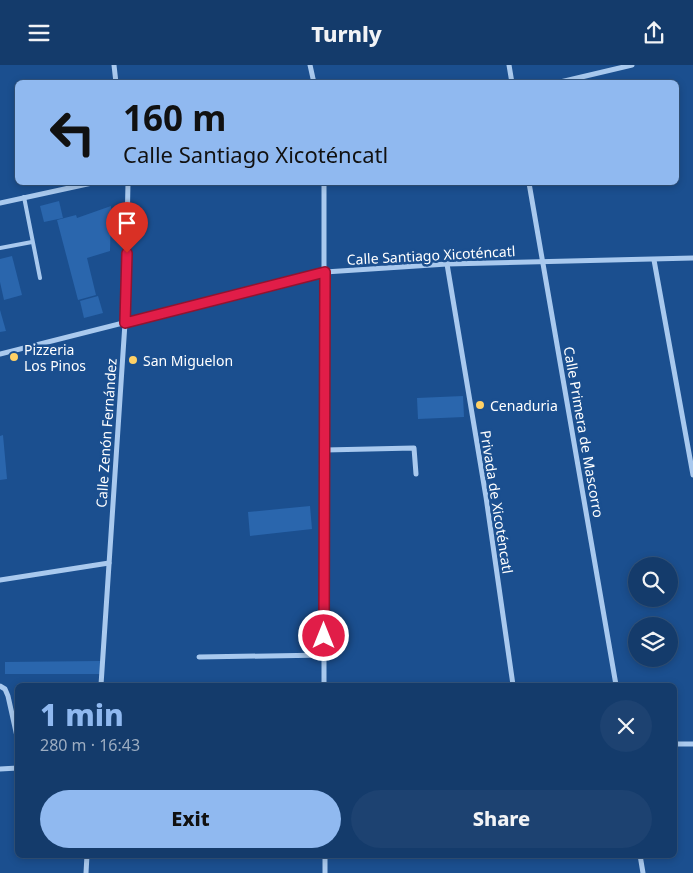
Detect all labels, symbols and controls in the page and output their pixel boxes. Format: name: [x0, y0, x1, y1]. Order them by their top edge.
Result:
text: Turnly: [311, 18, 382, 48]
icon: menu: [25, 19, 53, 47]
icon: share: [640, 19, 668, 47]
text: 160 m: [123, 94, 226, 141]
icon: left: [40, 100, 105, 165]
text: Calle Santiago Xicoténcatl: [123, 139, 388, 169]
pin: [106, 202, 148, 253]
icon: arrive: [113, 209, 141, 237]
street label: Calle Santiago Xicoténcatl: [346, 241, 516, 269]
place label: Pizzeria Los Pinos: [24, 340, 86, 375]
street label: Calle Primera de Mascorro: [560, 345, 608, 519]
marker: Pizzeria Los Pinos: [8, 351, 20, 363]
place label: San Miguelon: [143, 351, 233, 370]
marker: San Miguelon: [127, 354, 139, 366]
street label: Calle Zenón Fernández: [91, 357, 121, 508]
place label: Cenaduria: [490, 396, 558, 415]
marker: Cenaduria: [474, 399, 486, 411]
street label: Privada de Xicoténcatl: [476, 429, 518, 575]
map controls: [628, 557, 678, 667]
button: search: [628, 557, 678, 607]
position arrow: [297, 609, 349, 661]
button: layers: [628, 617, 678, 667]
text: 1 min: [40, 694, 124, 735]
button: close: [600, 700, 652, 752]
text: 280 m · 16:43: [40, 734, 140, 756]
button: Exit: [40, 790, 341, 848]
button: Share: [351, 790, 652, 848]

